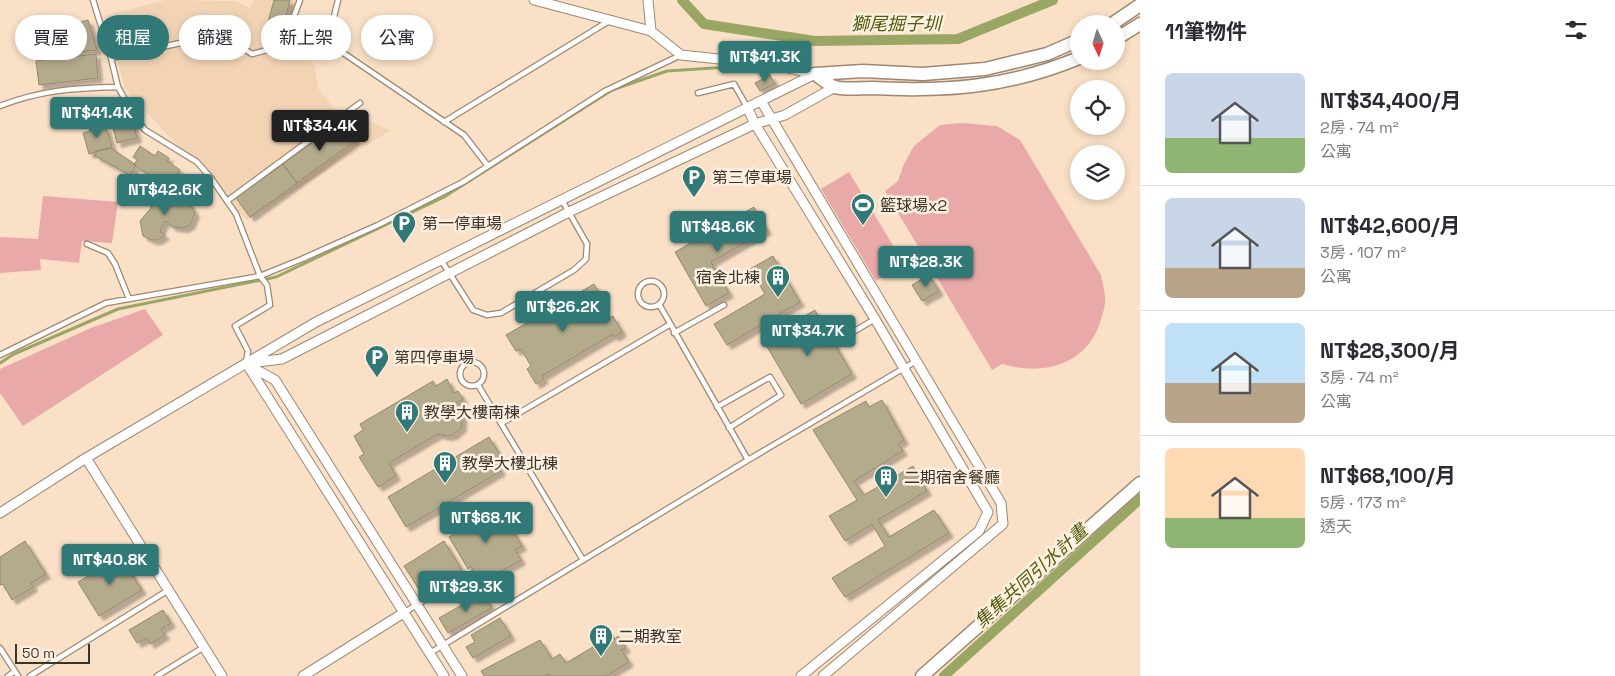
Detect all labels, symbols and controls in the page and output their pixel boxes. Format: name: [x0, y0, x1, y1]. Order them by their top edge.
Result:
water label: 獅尾掘子圳: [851, 12, 944, 35]
chip: 買屋: [15, 15, 87, 60]
chip: 租屋: [97, 15, 169, 60]
chip: 篩選: [179, 15, 251, 60]
chip: 新上架: [261, 15, 351, 60]
chip: 公寓: [361, 15, 433, 60]
north arrow: [1070, 15, 1125, 70]
map controls: [1070, 15, 1125, 200]
icon: filters: [1562, 16, 1590, 44]
text: 11筆物件: [1165, 18, 1247, 45]
pin: NT$41.3K: [713, 41, 817, 83]
text: NT$41.3K: [729, 46, 801, 67]
button: locate: [1070, 80, 1125, 135]
text: NT$34,400/月: [1320, 87, 1461, 114]
icon: home: [1205, 93, 1265, 153]
pin: NT$41.4K: [45, 96, 149, 139]
text: NT$41.4K: [61, 102, 133, 123]
pin: NT$34.4K: [268, 110, 372, 152]
text: NT$34.4K: [283, 115, 357, 136]
text: 2房 · 74 m²: [1320, 117, 1399, 138]
text: 公寓: [1320, 141, 1352, 162]
button: layers: [1070, 145, 1125, 200]
parking icon: 第三停車場: [681, 164, 707, 198]
place label: 第三停車場: [712, 167, 792, 188]
pin: NT$42.6K: [113, 174, 217, 216]
text: NT$42.6K: [128, 179, 202, 200]
sports icon: 籃球場x2: [850, 192, 876, 226]
place label: 籃球場x2: [880, 195, 947, 216]
parking icon: 第一停車場: [391, 210, 417, 244]
pin: NT$48.6K: [666, 210, 770, 253]
text: NT$42,600/月: [1320, 212, 1460, 239]
place label: 第一停車場: [422, 213, 502, 234]
text: NT$48.6K: [681, 216, 755, 237]
icon: home: [1205, 218, 1265, 278]
text: 3房 · 107 m²: [1320, 242, 1406, 263]
pin: NT$28.3K: [874, 246, 978, 288]
text: NT$28.3K: [889, 251, 963, 272]
building icon: 宿舍北棟: [765, 264, 791, 298]
text: 公寓: [1320, 266, 1352, 287]
place label: 宿舍北棟: [696, 267, 760, 288]
pin: NT$26.2K: [511, 290, 615, 333]
text: NT$26.2K: [526, 296, 600, 317]
pin: NT$34.7K: [756, 314, 860, 357]
text: NT$34.7K: [772, 320, 844, 341]
text: NT$28,300/月: [1320, 337, 1460, 364]
icon: home: [1205, 343, 1265, 403]
parking icon: 第四停車場: [364, 344, 390, 378]
place label: 第四停車場: [394, 347, 474, 368]
text: 3房 · 74 m²: [1320, 367, 1399, 388]
text: 公寓: [1320, 391, 1352, 412]
building icon: 教學大樓南棟: [394, 399, 420, 433]
place label: 教學大樓南棟: [424, 402, 520, 423]
building icon: 教學大樓北棟: [432, 450, 458, 484]
place label: 教學大樓北棟: [462, 453, 558, 474]
text: NT$68,100/月: [1320, 462, 1456, 489]
building icon: 二期宿舍餐廳: [873, 464, 899, 498]
place label: 二期宿舍餐廳: [904, 467, 1000, 488]
icon: home: [1205, 468, 1265, 528]
text: 5房 · 173 m²: [1320, 492, 1406, 513]
pin: NT$68.1K: [434, 502, 538, 544]
text: NT$68.1K: [451, 507, 521, 528]
text: 透天: [1320, 516, 1352, 537]
water label: 集集共同引水計畫: [969, 517, 1094, 632]
pin: NT$40.8K: [58, 544, 162, 586]
text: NT$40.8K: [73, 549, 147, 570]
pin: NT$29.3K: [414, 570, 518, 613]
text: NT$29.3K: [429, 576, 503, 597]
building icon: 二期教室: [588, 623, 614, 657]
place label: 二期教室: [618, 626, 682, 647]
scale bar: [15, 641, 90, 664]
text: 50 m: [22, 644, 55, 662]

